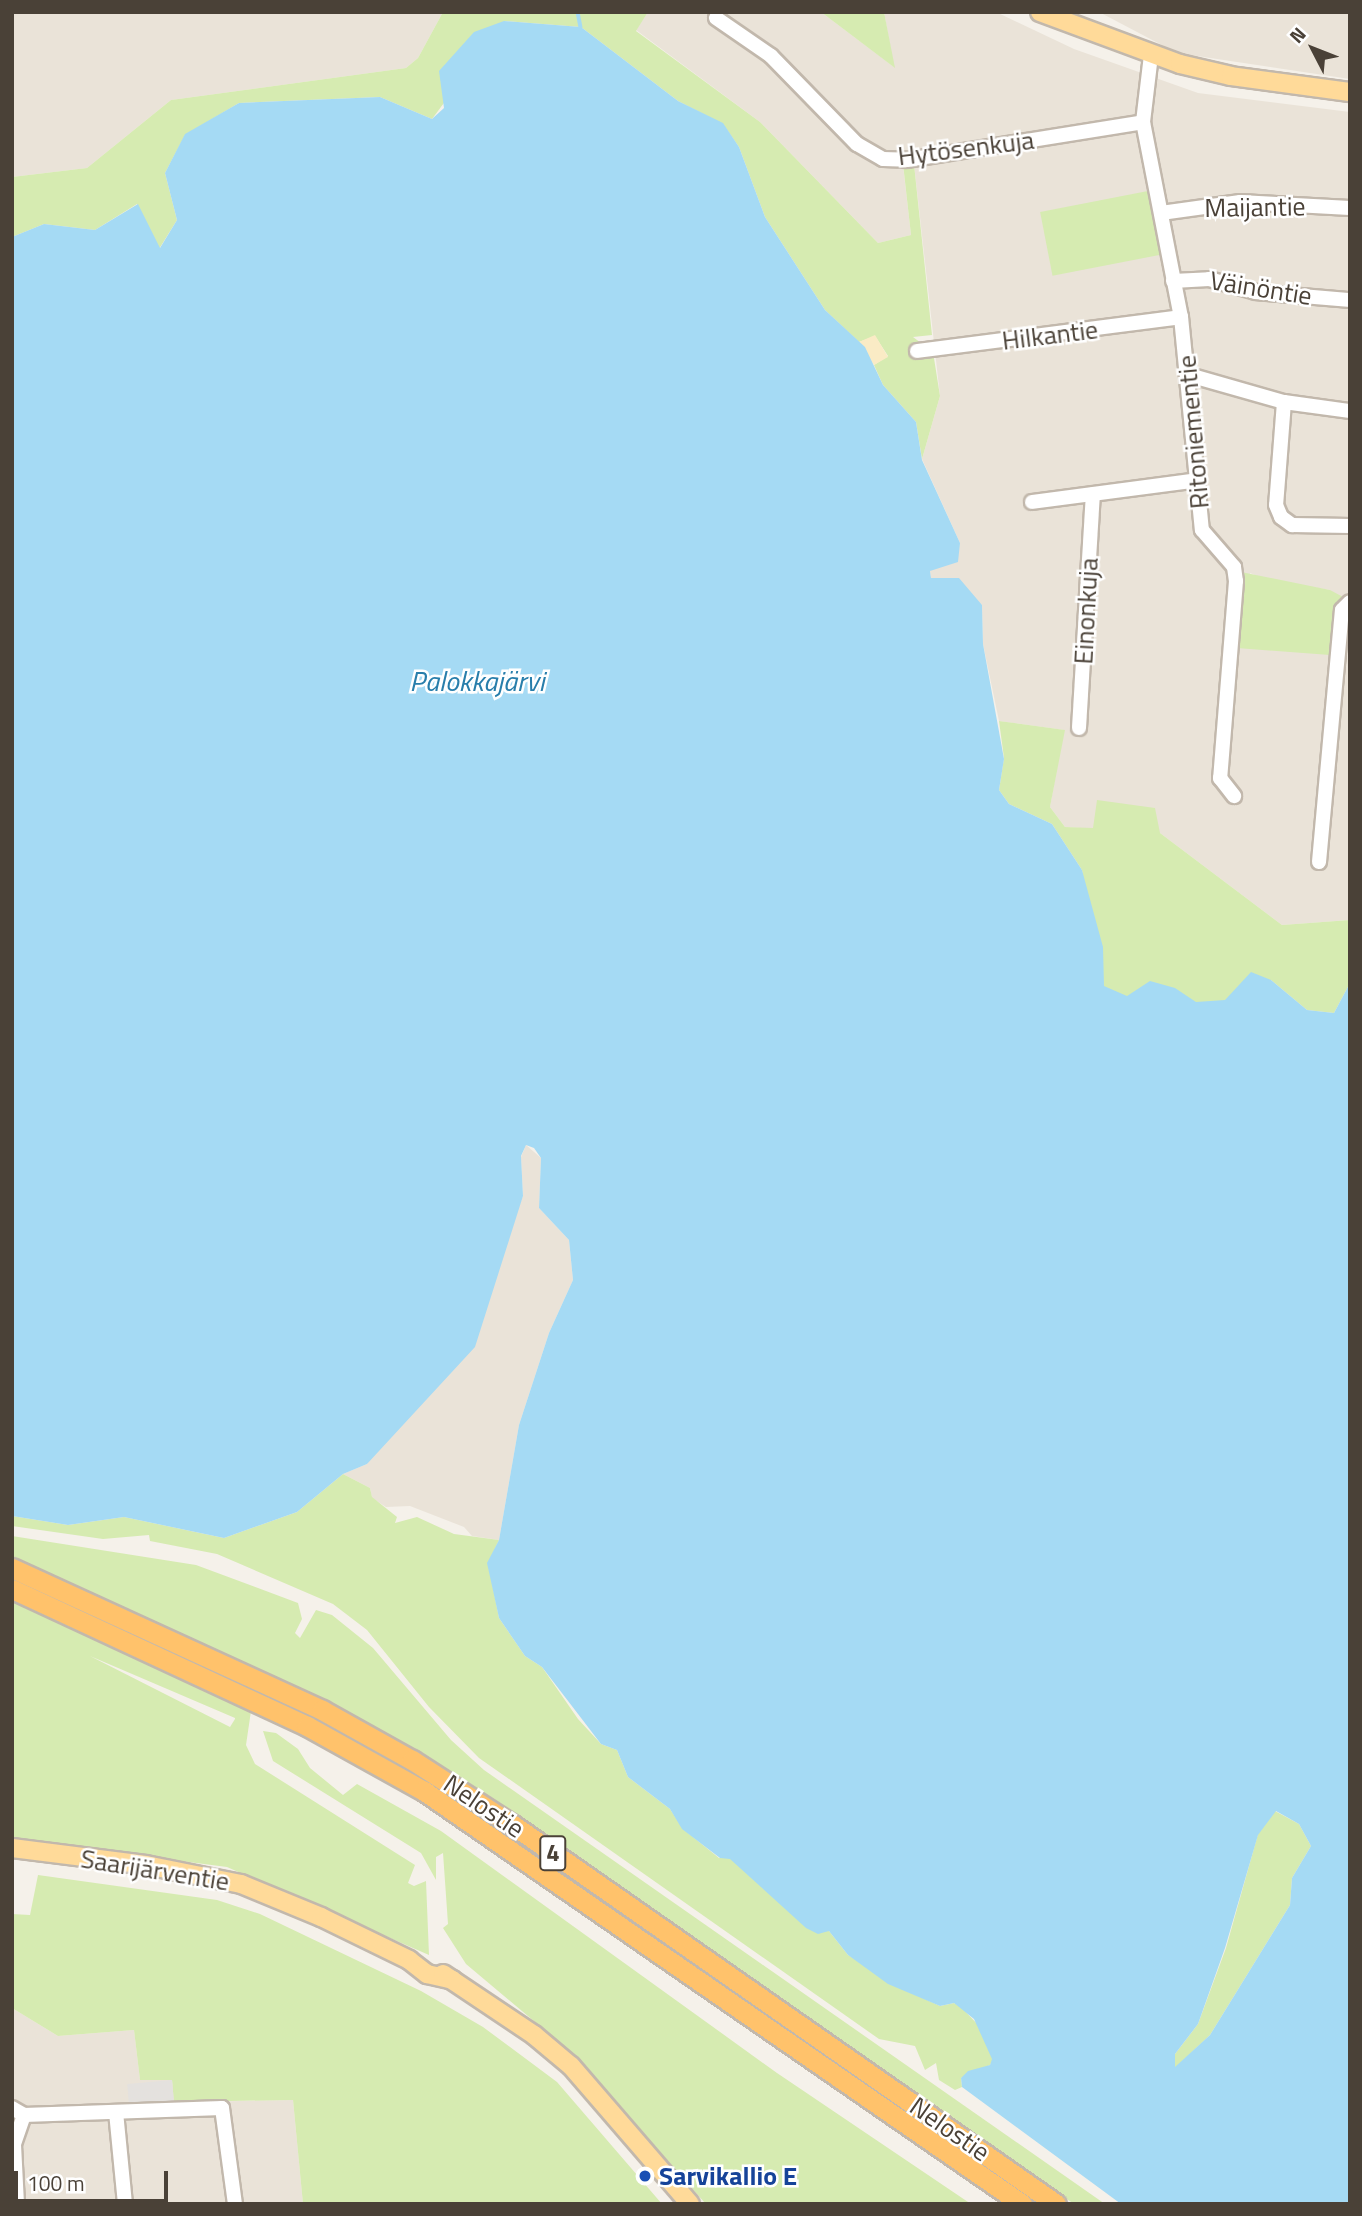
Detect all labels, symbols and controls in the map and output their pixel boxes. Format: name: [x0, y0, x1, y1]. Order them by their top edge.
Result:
north arrow: [1278, 14, 1348, 84]
text: N: [1282, 20, 1312, 49]
street label: Hytösenkuja: [896, 124, 1036, 172]
street label: Maijantie: [1204, 191, 1306, 223]
street label: Väinöntie: [1208, 265, 1314, 311]
street label: Hilkantie: [1000, 314, 1100, 356]
street label: Ritoniementie: [1171, 354, 1215, 510]
street label: Einonkuja: [1068, 557, 1104, 665]
water label: Palokkajärvi: [410, 664, 544, 698]
street label: Nelostie: [438, 1768, 530, 1844]
road number: 4: [539, 1832, 567, 1874]
street label: Saarijärventie: [79, 1843, 231, 1897]
street label: Nelostie: [904, 2090, 996, 2168]
scale bar: [18, 2156, 172, 2200]
place label: Sarvikallio E: [659, 2160, 797, 2192]
text: 100 m: [27, 2167, 84, 2199]
marker: Sarvikallio E: [637, 2168, 653, 2184]

